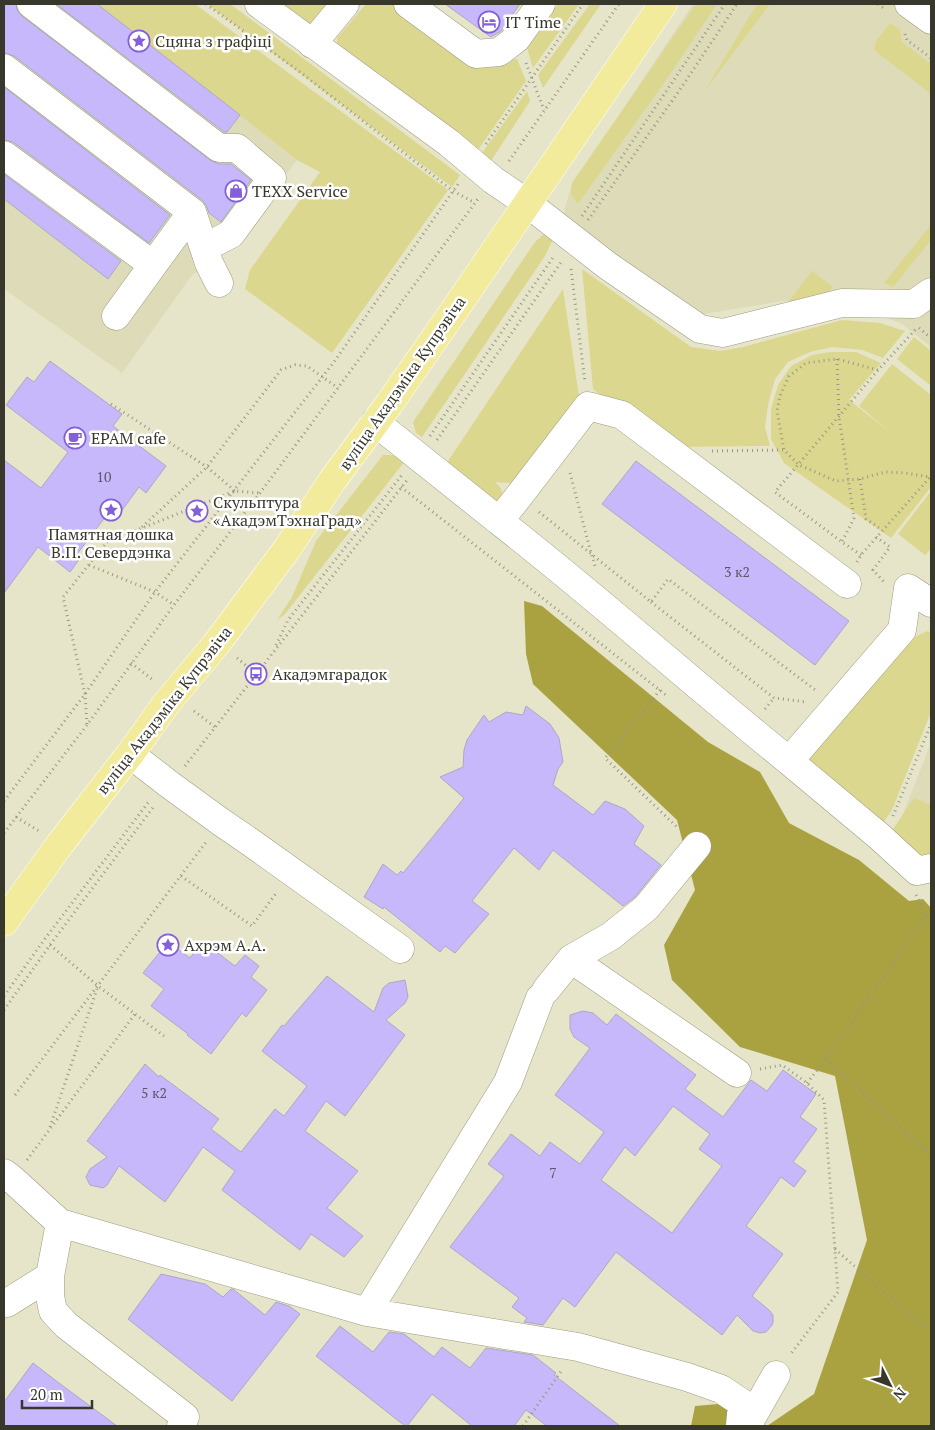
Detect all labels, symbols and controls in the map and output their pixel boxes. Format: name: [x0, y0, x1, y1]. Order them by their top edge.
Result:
hotel icon: IT Time: [477, 10, 501, 34]
place label: IT Time: [505, 11, 561, 33]
place icon: Сцяна з графіці: [127, 29, 151, 53]
place label: Сцяна з графіці: [155, 30, 272, 52]
shop icon: TEXX Service: [224, 179, 248, 203]
place label: TEXX Service: [252, 180, 348, 202]
street label: вуліца Акадэміка Купрэвіча: [333, 292, 471, 474]
cafe icon: EPAM cafe: [63, 426, 87, 450]
place label: EPAM cafe: [91, 427, 166, 449]
house number: 10: [97, 467, 111, 486]
place label: Скульптура «АкадэмТэхнаГрад»: [213, 491, 362, 531]
place icon: Памятная дошка В.П. Севердэнка: [99, 498, 123, 522]
place icon: Скульптура «АкадэмТэхнаГрад»: [185, 499, 209, 523]
place label: Памятная дошка В.П. Севердэнка: [48, 523, 174, 563]
house number: 3 к2: [724, 562, 750, 581]
street label: вуліца Акадэміка Купрэвіча: [91, 621, 237, 799]
bus stop icon: Акадэмгарадок: [244, 662, 268, 686]
place label: Акадэмгарадок: [272, 663, 388, 685]
place icon: Ахрэм А.А.: [156, 933, 180, 957]
place label: Ахрэм А.А.: [184, 934, 266, 956]
house number: 5 к2: [141, 1083, 167, 1102]
house number: 7: [549, 1163, 557, 1182]
north arrow: [865, 1360, 915, 1410]
scale bar: [22, 1378, 92, 1410]
text: 20 m: [30, 1384, 63, 1404]
text: N: [889, 1384, 911, 1405]

